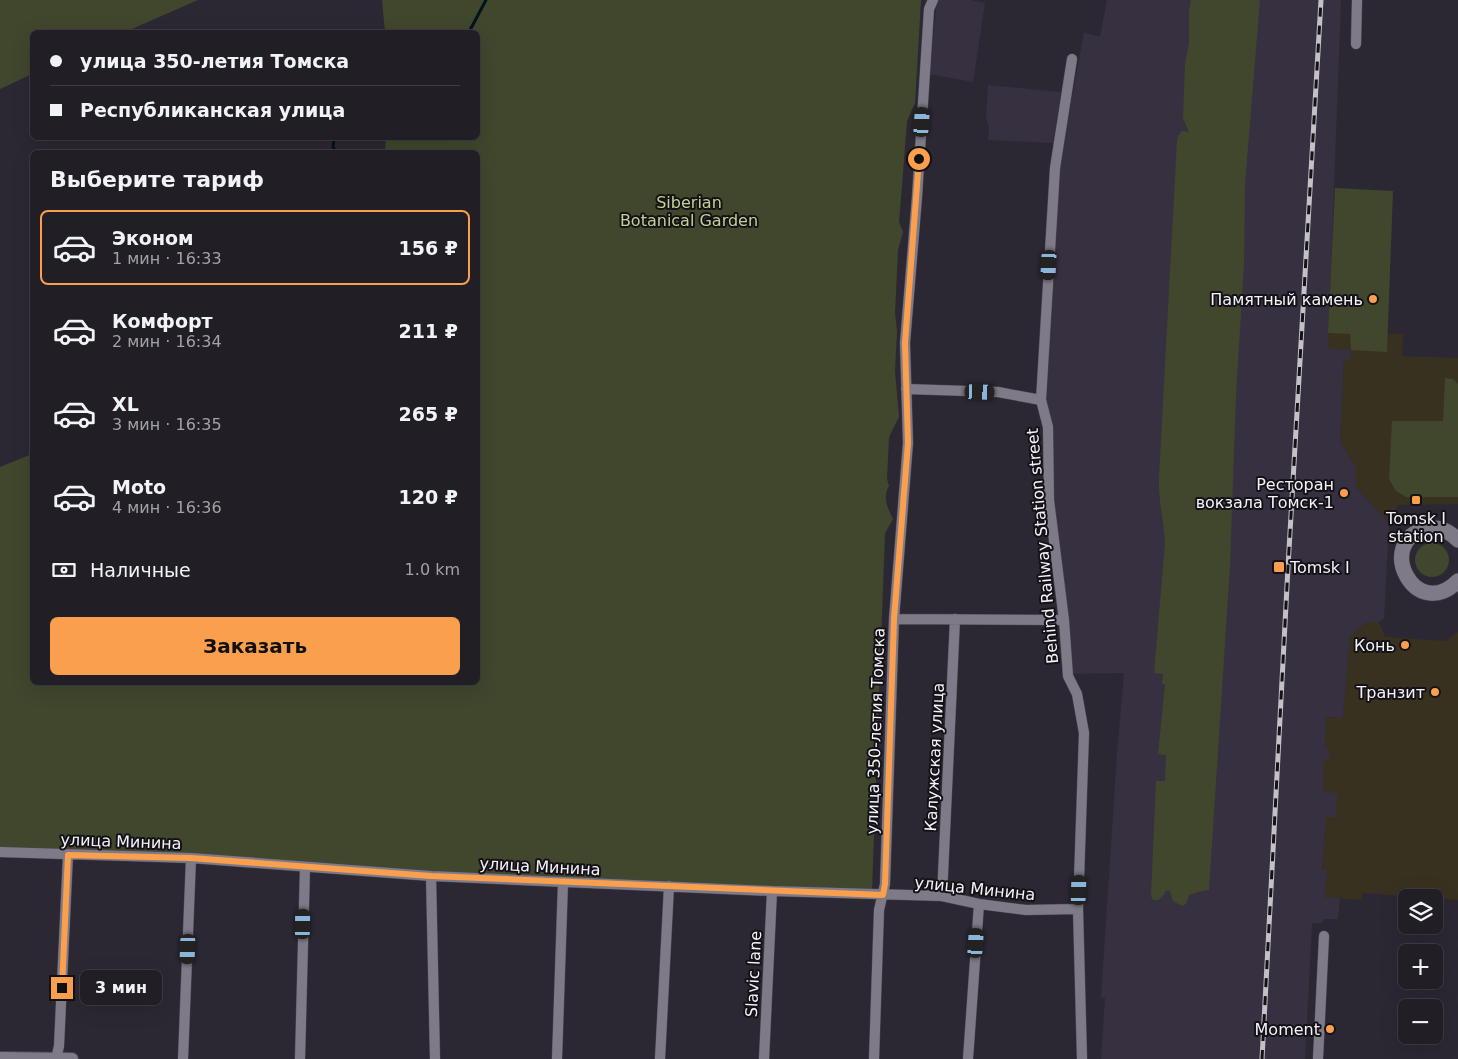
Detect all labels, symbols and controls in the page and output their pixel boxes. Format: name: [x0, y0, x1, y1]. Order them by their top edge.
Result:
text: улица 350-летия Томска: [80, 50, 349, 72]
text: Республиканская улица: [80, 99, 345, 121]
car: [913, 107, 930, 137]
route start: [908, 148, 930, 170]
text: Выберите тариф: [50, 167, 264, 192]
park label: Siberian Botanical Garden: [620, 193, 758, 230]
icon: car: [52, 225, 97, 270]
text: Эконом: [112, 227, 194, 249]
text: 156 ₽: [399, 237, 458, 259]
text: 1 мин · 16:33: [112, 249, 222, 268]
car: [1040, 250, 1057, 280]
place label: Памятный камень: [1210, 290, 1363, 309]
marker: Памятный камень: [1367, 293, 1379, 305]
icon: car: [52, 308, 97, 353]
text: Комфорт: [112, 310, 213, 332]
text: 211 ₽: [399, 320, 458, 342]
text: 2 мин · 16:34: [112, 332, 222, 351]
car: [964, 384, 995, 400]
icon: car: [52, 391, 97, 436]
text: XL: [112, 393, 139, 415]
text: 265 ₽: [399, 403, 458, 425]
text: 3 мин · 16:35: [112, 415, 222, 434]
street label: Behind Railway Station street: [1023, 427, 1062, 665]
icon: car: [52, 474, 97, 519]
place label: Ресторан вокзала Томск-1: [1196, 475, 1334, 512]
text: Moto: [112, 476, 166, 498]
text: 120 ₽: [399, 486, 458, 508]
marker: Ресторан вокзала Томск-1: [1338, 487, 1350, 499]
marker: Tomsk I station: [1410, 494, 1422, 506]
text: 4 мин · 16:36: [112, 498, 222, 517]
place label: Tomsk I station: [1385, 509, 1446, 546]
icon: cash: [50, 556, 78, 584]
place label: Tomsk I: [1289, 558, 1350, 577]
text: Наличные: [90, 559, 191, 581]
text: 1.0 km: [405, 560, 460, 579]
marker: Tomsk I: [1272, 560, 1286, 574]
button: Заказать: [50, 617, 460, 675]
street label: улица 350-летия Томска: [862, 627, 889, 835]
place label: Конь: [1354, 636, 1395, 655]
marker: Конь: [1399, 639, 1411, 651]
street label: Калужская улица: [921, 682, 948, 832]
place label: Транзит: [1356, 683, 1425, 702]
marker: Транзит: [1429, 686, 1441, 698]
street label: улица Минина: [60, 830, 182, 853]
street label: улица Минина: [479, 854, 601, 879]
street label: улица Минина: [914, 873, 1036, 904]
car: [1070, 875, 1087, 905]
map controls: [1398, 889, 1443, 1044]
button: layers: [1398, 889, 1443, 934]
car: [295, 909, 310, 939]
car: [967, 928, 984, 958]
street label: Slavic lane: [742, 930, 765, 1018]
car: [179, 934, 196, 964]
button: +: [1398, 944, 1443, 989]
callout: 3 мин: [80, 970, 162, 1006]
route end: [51, 977, 73, 999]
text: 3 мин: [95, 978, 147, 997]
button: −: [1398, 999, 1443, 1044]
place label: Moment: [1255, 1020, 1320, 1039]
marker: Moment: [1324, 1023, 1336, 1035]

